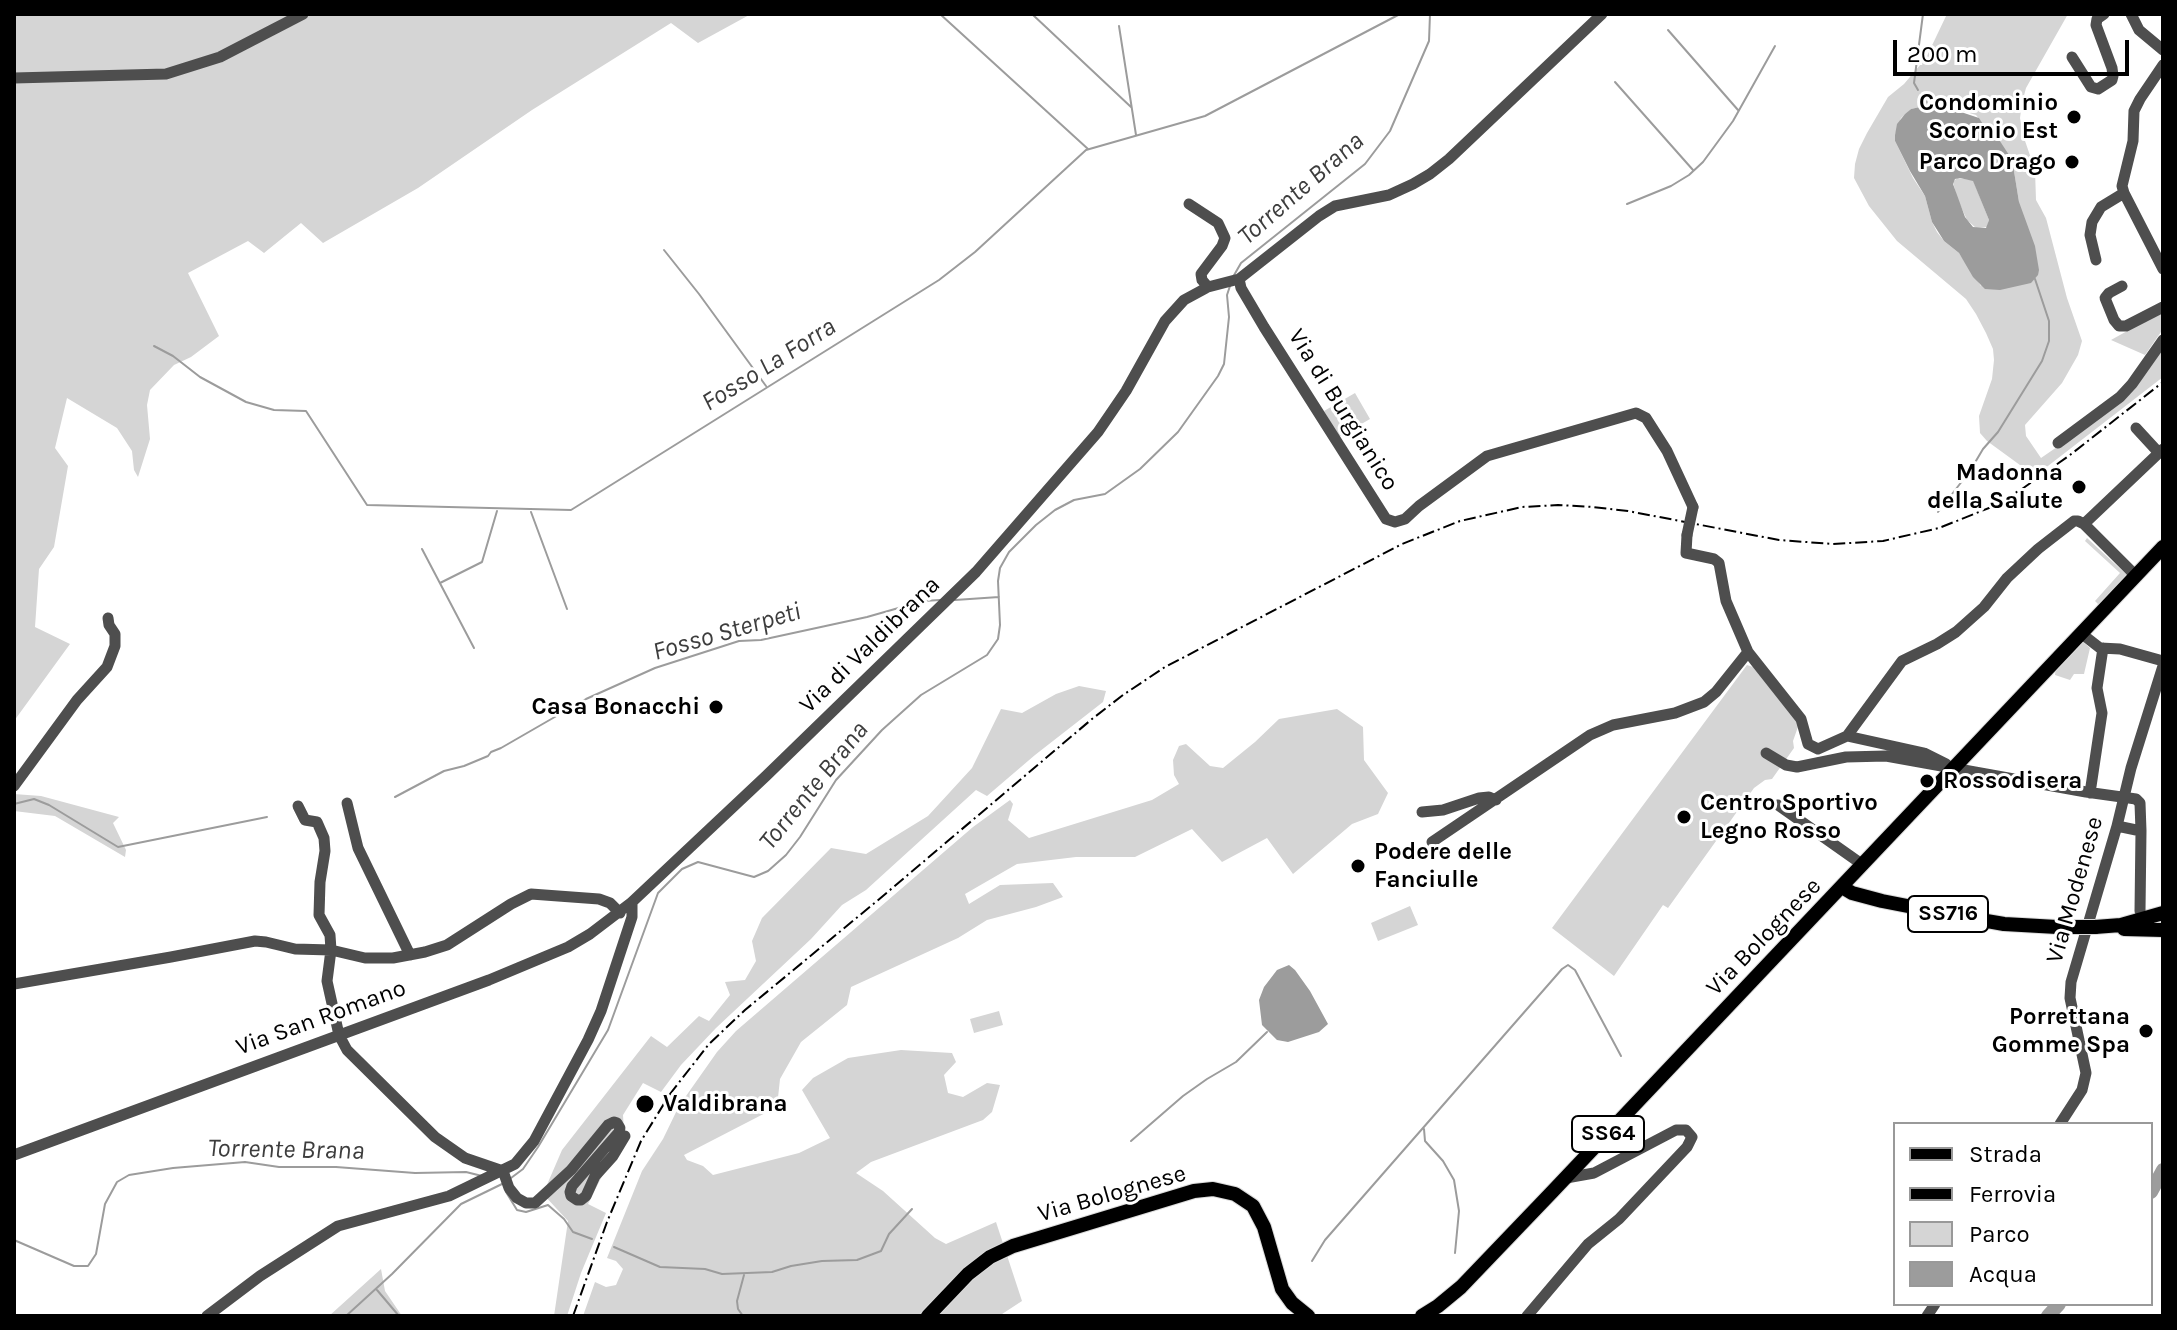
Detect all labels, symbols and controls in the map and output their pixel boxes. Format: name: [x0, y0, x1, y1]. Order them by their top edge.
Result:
scale bar: [1897, 24, 2133, 74]
text: 200 m: [1907, 40, 1978, 68]
place label: Condominio Scornio Est: [1919, 89, 2058, 145]
marker: Condominio Scornio Est: [2065, 108, 2083, 126]
water label: Torrente Brana: [1232, 126, 1370, 252]
place label: Parco Drago: [1919, 148, 2056, 176]
marker: Parco Drago: [2063, 153, 2081, 171]
water label: Fosso La Forra: [696, 311, 842, 419]
street label: Via di Burgianico: [1282, 324, 1404, 496]
place label: Madonna della Salute: [1927, 459, 2063, 515]
marker: Madonna della Salute: [2070, 478, 2088, 496]
street label: Via di Valdibrana: [794, 571, 946, 719]
water label: Fosso Sterpeti: [649, 596, 805, 668]
place label: Casa Bonacchi: [532, 693, 700, 721]
marker: Casa Bonacchi: [707, 698, 725, 716]
water label: Torrente Brana: [753, 715, 875, 857]
place label: Rossodisera: [1943, 767, 2082, 795]
marker: Rossodisera: [1918, 772, 1936, 790]
place label: Centro Sportivo Legno Rosso: [1700, 789, 1878, 845]
marker: Centro Sportivo Legno Rosso: [1675, 808, 1693, 826]
street label: Via Modenese: [2040, 813, 2110, 967]
place label: Podere delle Fanciulle: [1374, 838, 1512, 894]
marker: Podere delle Fanciulle: [1349, 857, 1367, 875]
street label: Via Bolognese: [1701, 872, 1827, 1002]
road number: SS716: [1908, 896, 1988, 932]
street label: Via San Romano: [232, 974, 410, 1062]
place label: Porrettana Gomme Spa: [1992, 1003, 2130, 1059]
marker: Porrettana Gomme Spa: [2137, 1022, 2155, 1040]
place label: Valdibrana: [663, 1090, 788, 1118]
marker: Valdibrana: [634, 1093, 656, 1115]
road number: SS64: [1572, 1116, 1644, 1152]
legend: [1893, 1122, 2153, 1306]
water label: Torrente Brana: [207, 1133, 365, 1167]
text: Strada: [1969, 1140, 2042, 1168]
street label: Via Bolognese: [1035, 1159, 1189, 1229]
text: Ferrovia: [1969, 1180, 2056, 1208]
text: Parco: [1969, 1220, 2030, 1248]
text: Acqua: [1969, 1260, 2037, 1288]

